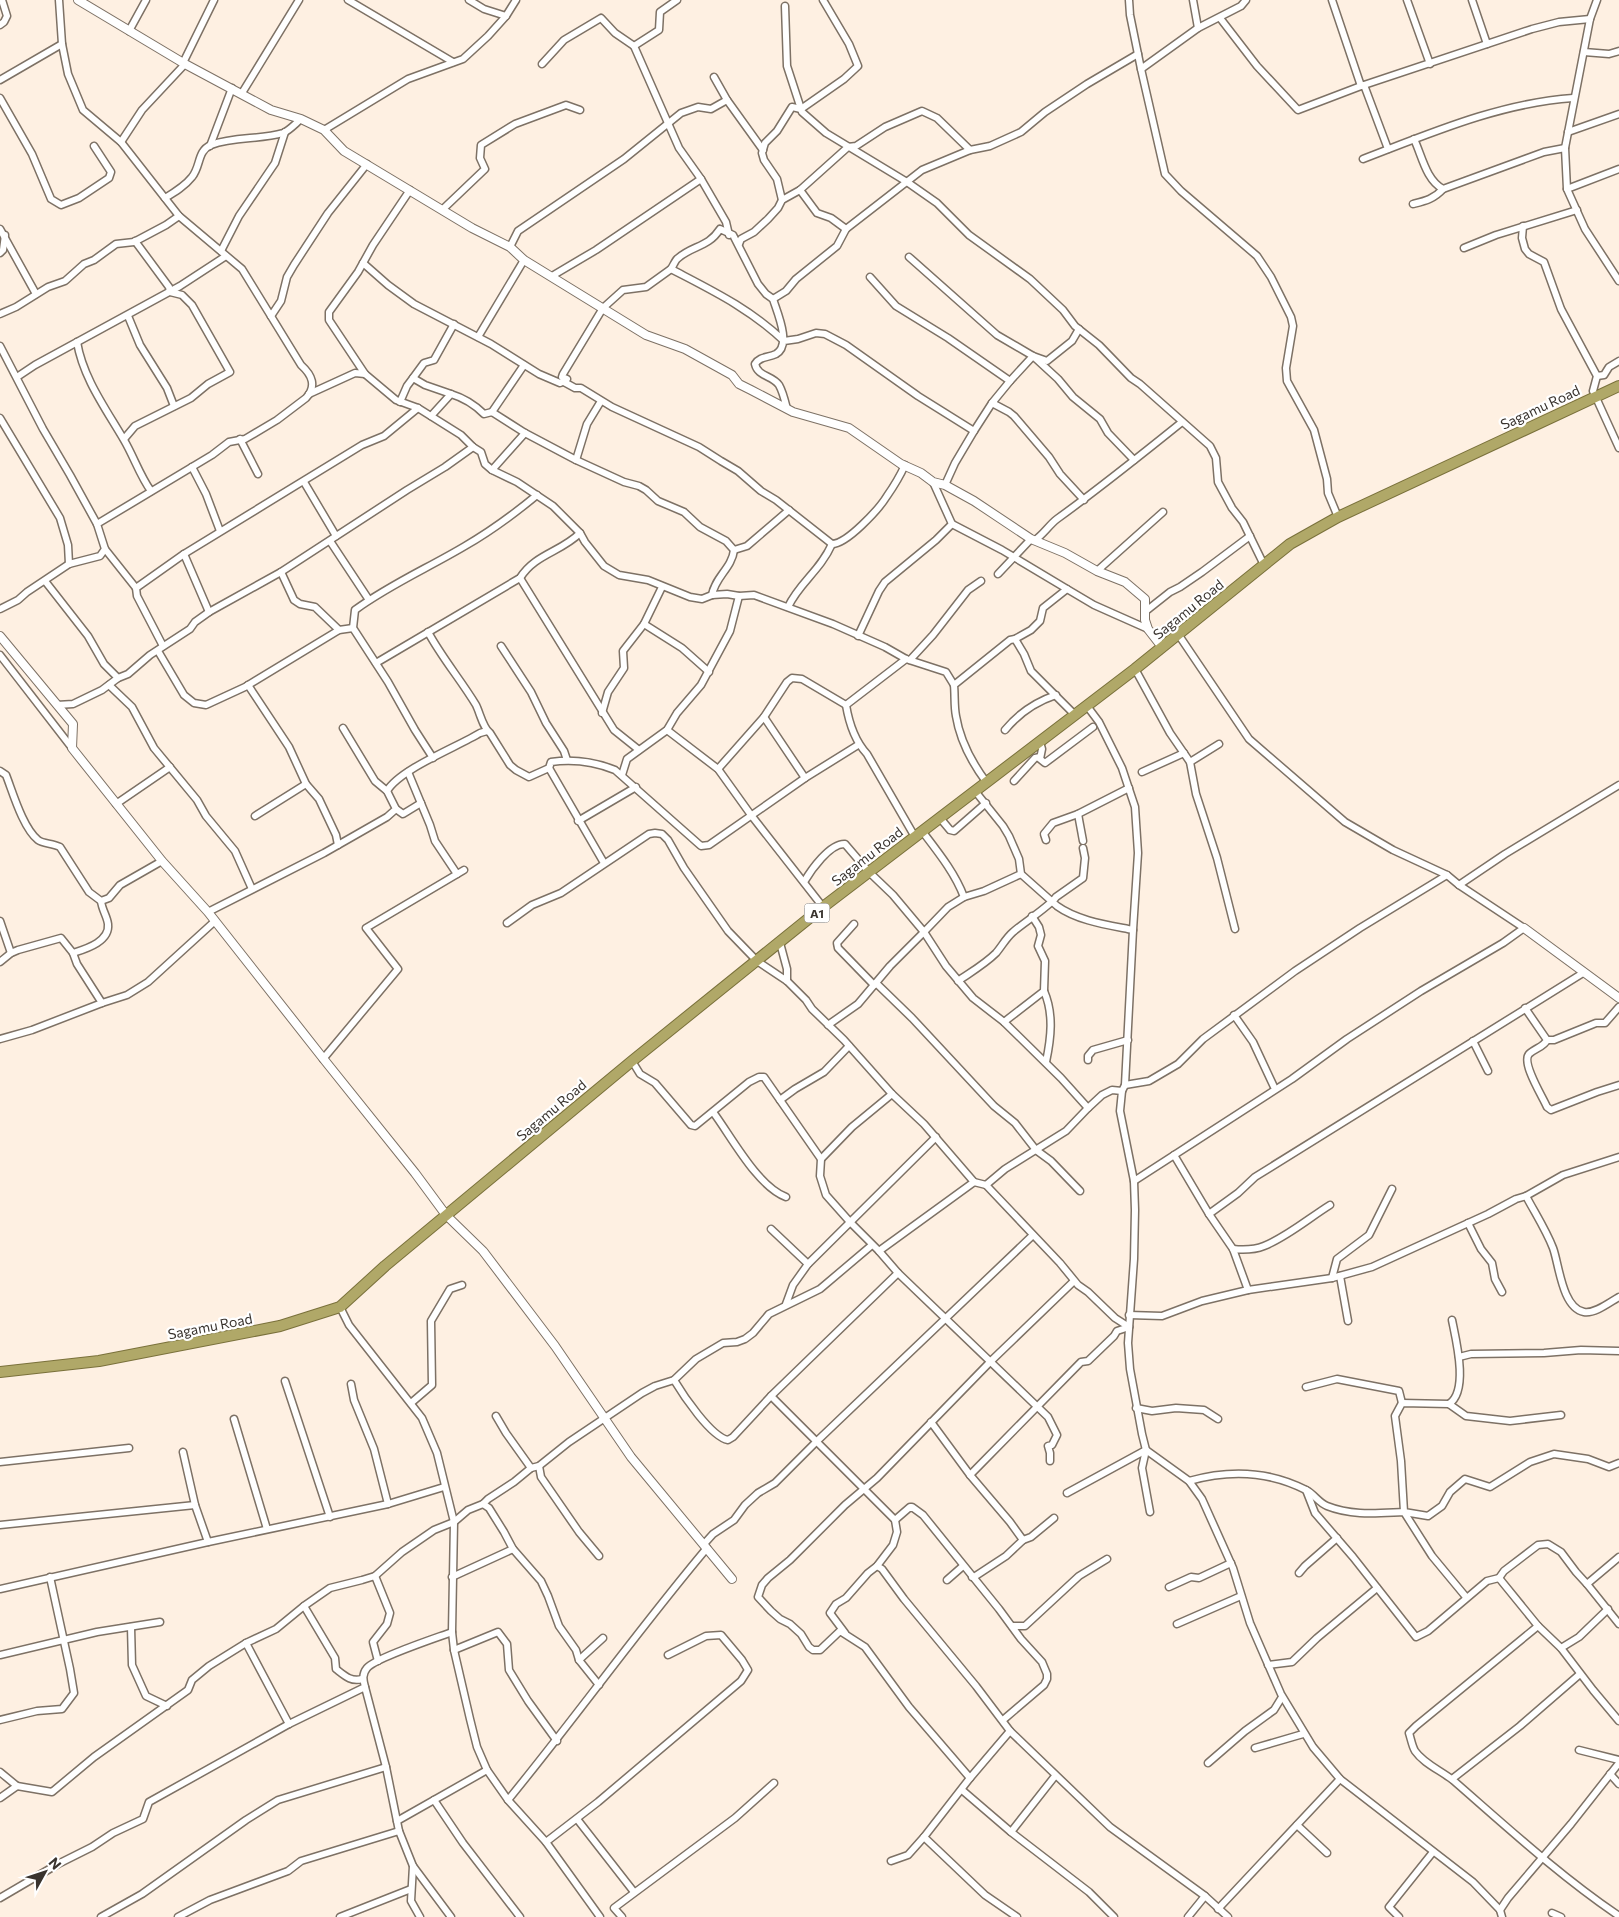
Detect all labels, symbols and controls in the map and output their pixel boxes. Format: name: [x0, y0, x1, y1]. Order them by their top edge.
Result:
street label: Sagamu Road: [1498, 381, 1582, 433]
street label: Sagamu Road: [1149, 575, 1227, 643]
street label: Sagamu Road: [828, 823, 906, 889]
road number: A1: [804, 904, 830, 922]
street label: Sagamu Road: [513, 1076, 589, 1144]
street label: Sagamu Road: [166, 1309, 254, 1343]
north arrow: [20, 1847, 70, 1897]
text: N: [45, 1854, 65, 1873]

